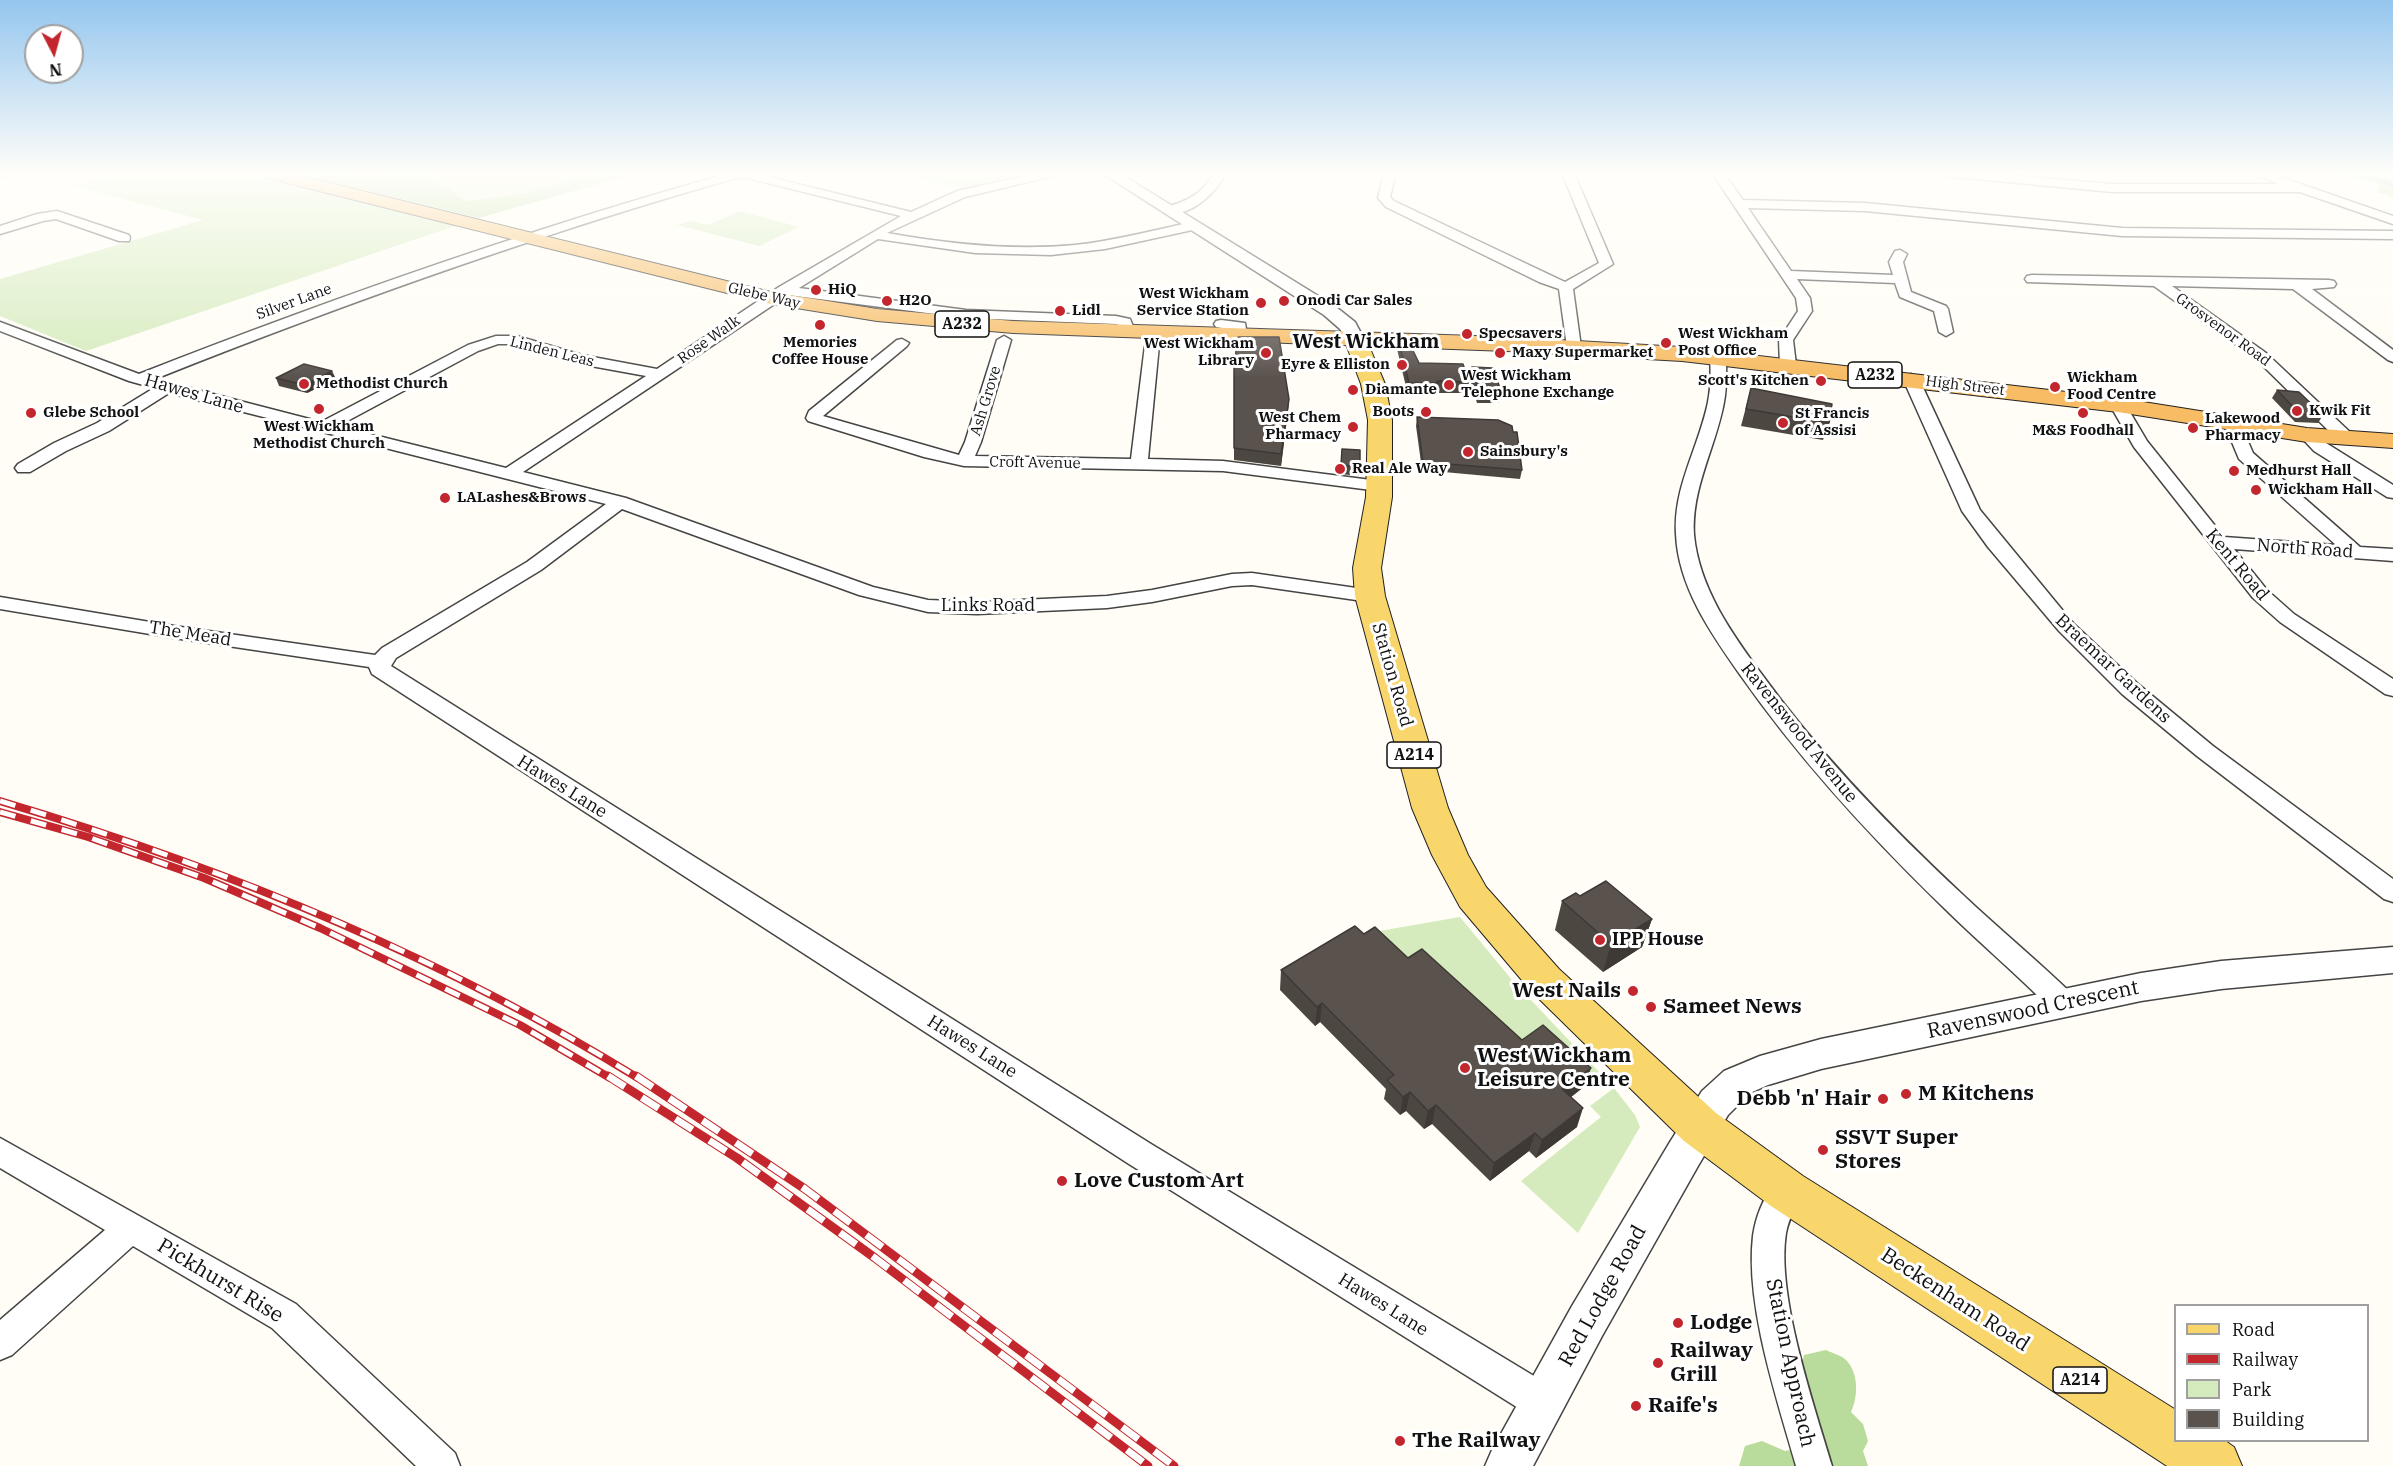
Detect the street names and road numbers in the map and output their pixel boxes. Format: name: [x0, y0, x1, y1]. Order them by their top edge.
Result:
street label: Glebe Way: [726, 279, 802, 313]
street label: Silver Lane: [254, 280, 334, 324]
street label: Grosvenor Road: [2172, 290, 2274, 370]
road number: A232: [935, 311, 989, 337]
street label: Rose Walk: [674, 312, 744, 368]
street label: Linden Leas: [508, 333, 596, 371]
road number: A232: [1848, 362, 1902, 388]
street label: Ash Grove: [967, 364, 1005, 438]
street label: Hawes Lane: [142, 370, 246, 418]
street label: High Street: [1924, 372, 2006, 400]
street label: Croft Avenue: [989, 453, 1081, 473]
street label: Kent Road: [2201, 525, 2273, 605]
street label: North Road: [2256, 535, 2354, 563]
street label: Links Road: [941, 595, 1035, 617]
street label: Braemar Gardens: [2051, 610, 2175, 728]
street label: The Mead: [147, 617, 233, 651]
street label: Station Road: [1367, 620, 1417, 730]
street label: Ravenswood Avenue: [1736, 659, 1862, 807]
road number: A214: [1387, 742, 1441, 768]
street label: Hawes Lane: [513, 751, 611, 823]
street label: Ravenswood Crescent: [1925, 975, 2141, 1045]
street label: Hawes Lane: [923, 1011, 1021, 1083]
street label: Red Lodge Road: [1554, 1221, 1652, 1371]
street label: Pickhurst Rise: [152, 1233, 288, 1329]
street label: Beckenham Road: [1876, 1243, 2034, 1357]
street label: Hawes Lane: [1334, 1269, 1432, 1341]
street label: Station Approach: [1760, 1276, 1820, 1450]
road number: A214: [2053, 1367, 2107, 1393]

